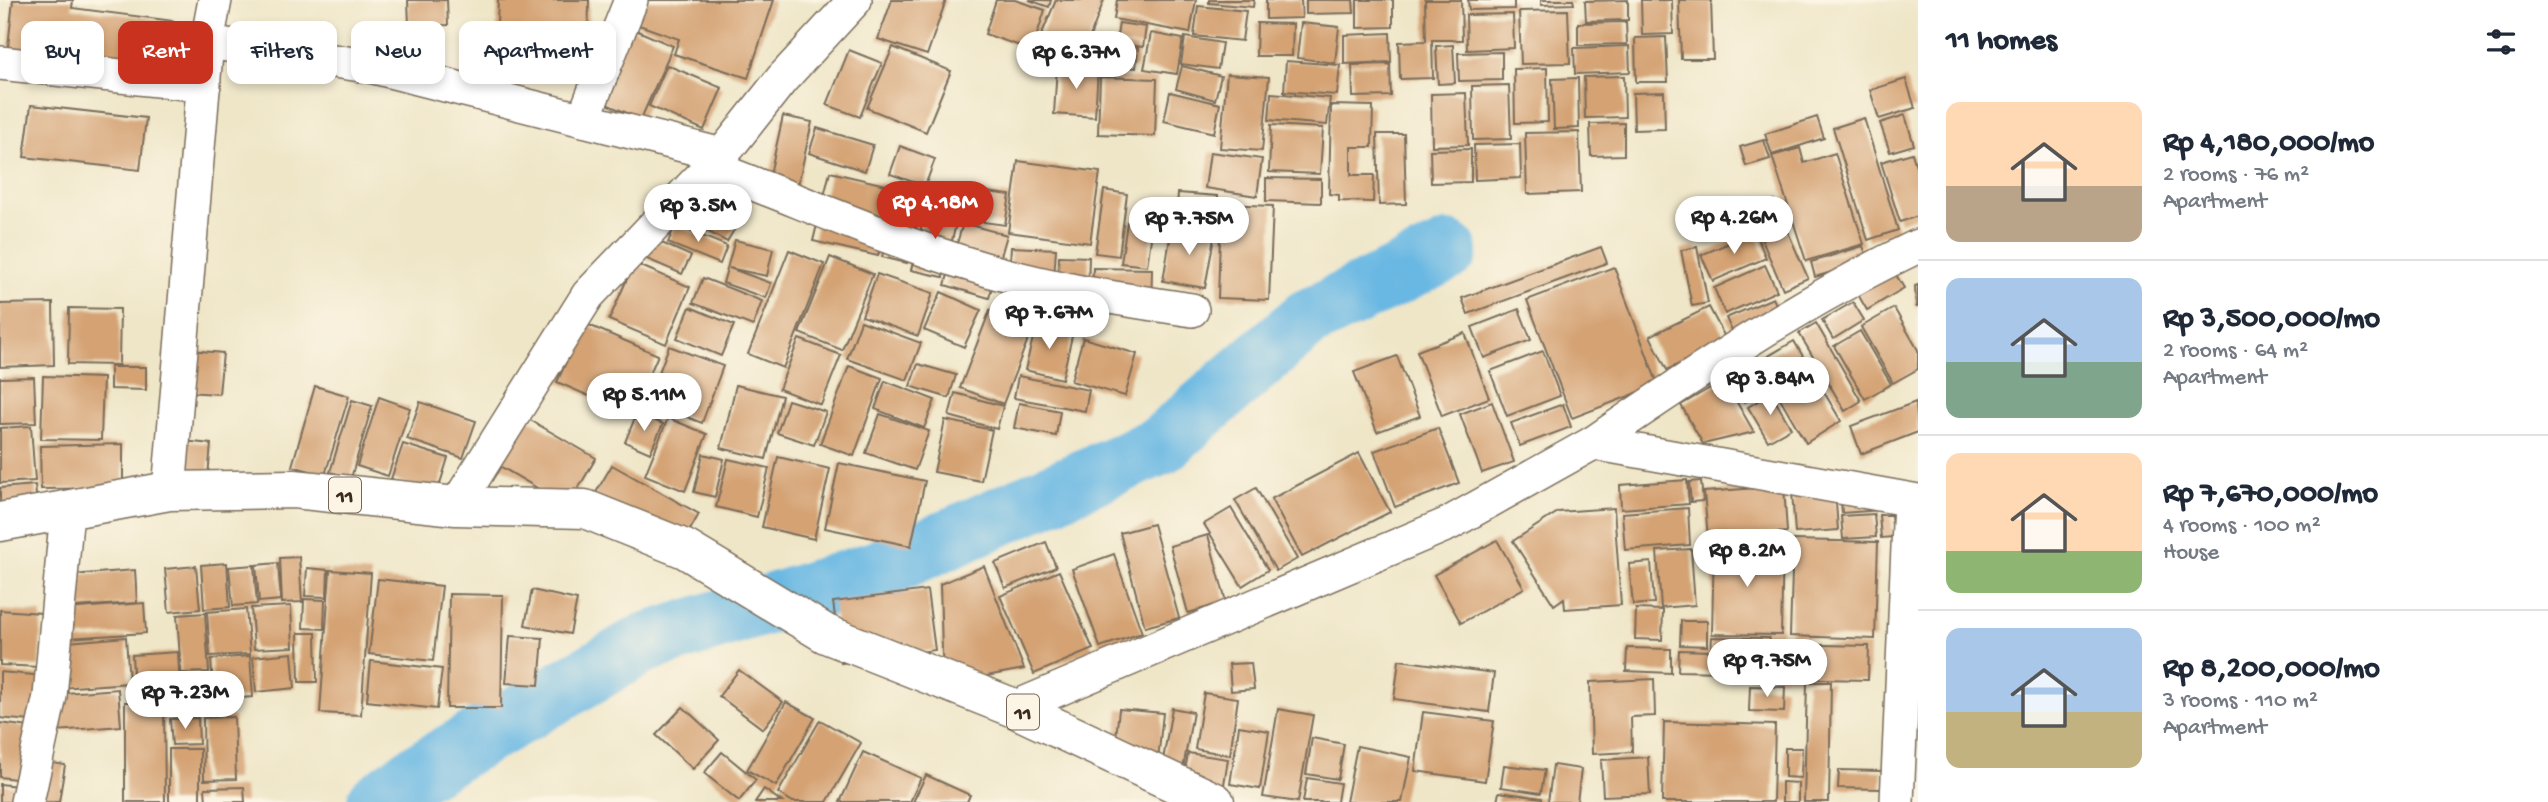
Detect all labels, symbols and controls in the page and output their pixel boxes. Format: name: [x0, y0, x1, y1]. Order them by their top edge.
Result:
chip: Buy: [21, 21, 104, 84]
chip: Rent: [118, 21, 213, 84]
chip: Filters: [227, 21, 337, 84]
chip: New: [351, 21, 445, 84]
chip: Apartment: [459, 21, 616, 84]
icon: filters: [2482, 23, 2520, 61]
text: 11 homes: [1946, 25, 2057, 60]
pin: Rp 6.37M: [1004, 32, 1148, 91]
text: Rp 6.37M: [1032, 40, 1120, 67]
text: Rp 4,180,000/mo: [2163, 127, 2374, 162]
icon: home: [2002, 130, 2086, 214]
text: 2 rooms · 76 m²: [2163, 162, 2309, 189]
pin: Rp 4.18M: [863, 182, 1007, 241]
pin: Rp 3.5M: [633, 184, 763, 244]
text: Apartment: [2163, 189, 2267, 216]
text: Rp 4.18M: [893, 190, 977, 217]
text: Rp 3.5M: [660, 193, 736, 220]
pin: Rp 4.26M: [1662, 196, 1806, 256]
pin: Rp 7.75M: [1117, 198, 1261, 257]
text: Rp 4.26M: [1691, 205, 1777, 232]
text: Rp 7.75M: [1145, 206, 1233, 233]
pin: Rp 7.67M: [977, 292, 1121, 351]
text: Rp 7.67M: [1005, 300, 1093, 327]
text: Rp 3,500,000/mo: [2163, 303, 2380, 338]
icon: home: [2002, 306, 2086, 390]
text: 2 rooms · 64 m²: [2163, 338, 2308, 365]
pin: Rp 3.84M: [1698, 358, 1842, 417]
text: Apartment: [2163, 365, 2267, 392]
text: Rp 3.84M: [1726, 366, 1814, 393]
pin: Rp 5.11M: [572, 374, 716, 433]
text: Rp 5.11M: [603, 382, 685, 409]
road number: 11: [329, 477, 361, 512]
text: Rp 7,670,000/mo: [2163, 478, 2378, 513]
icon: home: [2002, 481, 2086, 565]
text: 4 rooms · 100 m²: [2163, 513, 2321, 540]
pin: Rp 8.2M: [1682, 530, 1812, 589]
text: Rp 8.2M: [1709, 538, 1785, 565]
text: House: [2163, 540, 2219, 567]
pin: Rp 9.75M: [1695, 640, 1839, 699]
text: Rp 9.75M: [1723, 648, 1811, 675]
text: Rp 8,200,000/mo: [2163, 653, 2380, 688]
icon: home: [2002, 656, 2086, 740]
pin: Rp 7.23M: [113, 672, 257, 731]
text: Rp 7.23M: [141, 680, 229, 707]
text: 3 rooms · 110 m²: [2163, 688, 2318, 715]
road number: 11: [1007, 694, 1039, 730]
text: Apartment: [2163, 715, 2267, 742]

